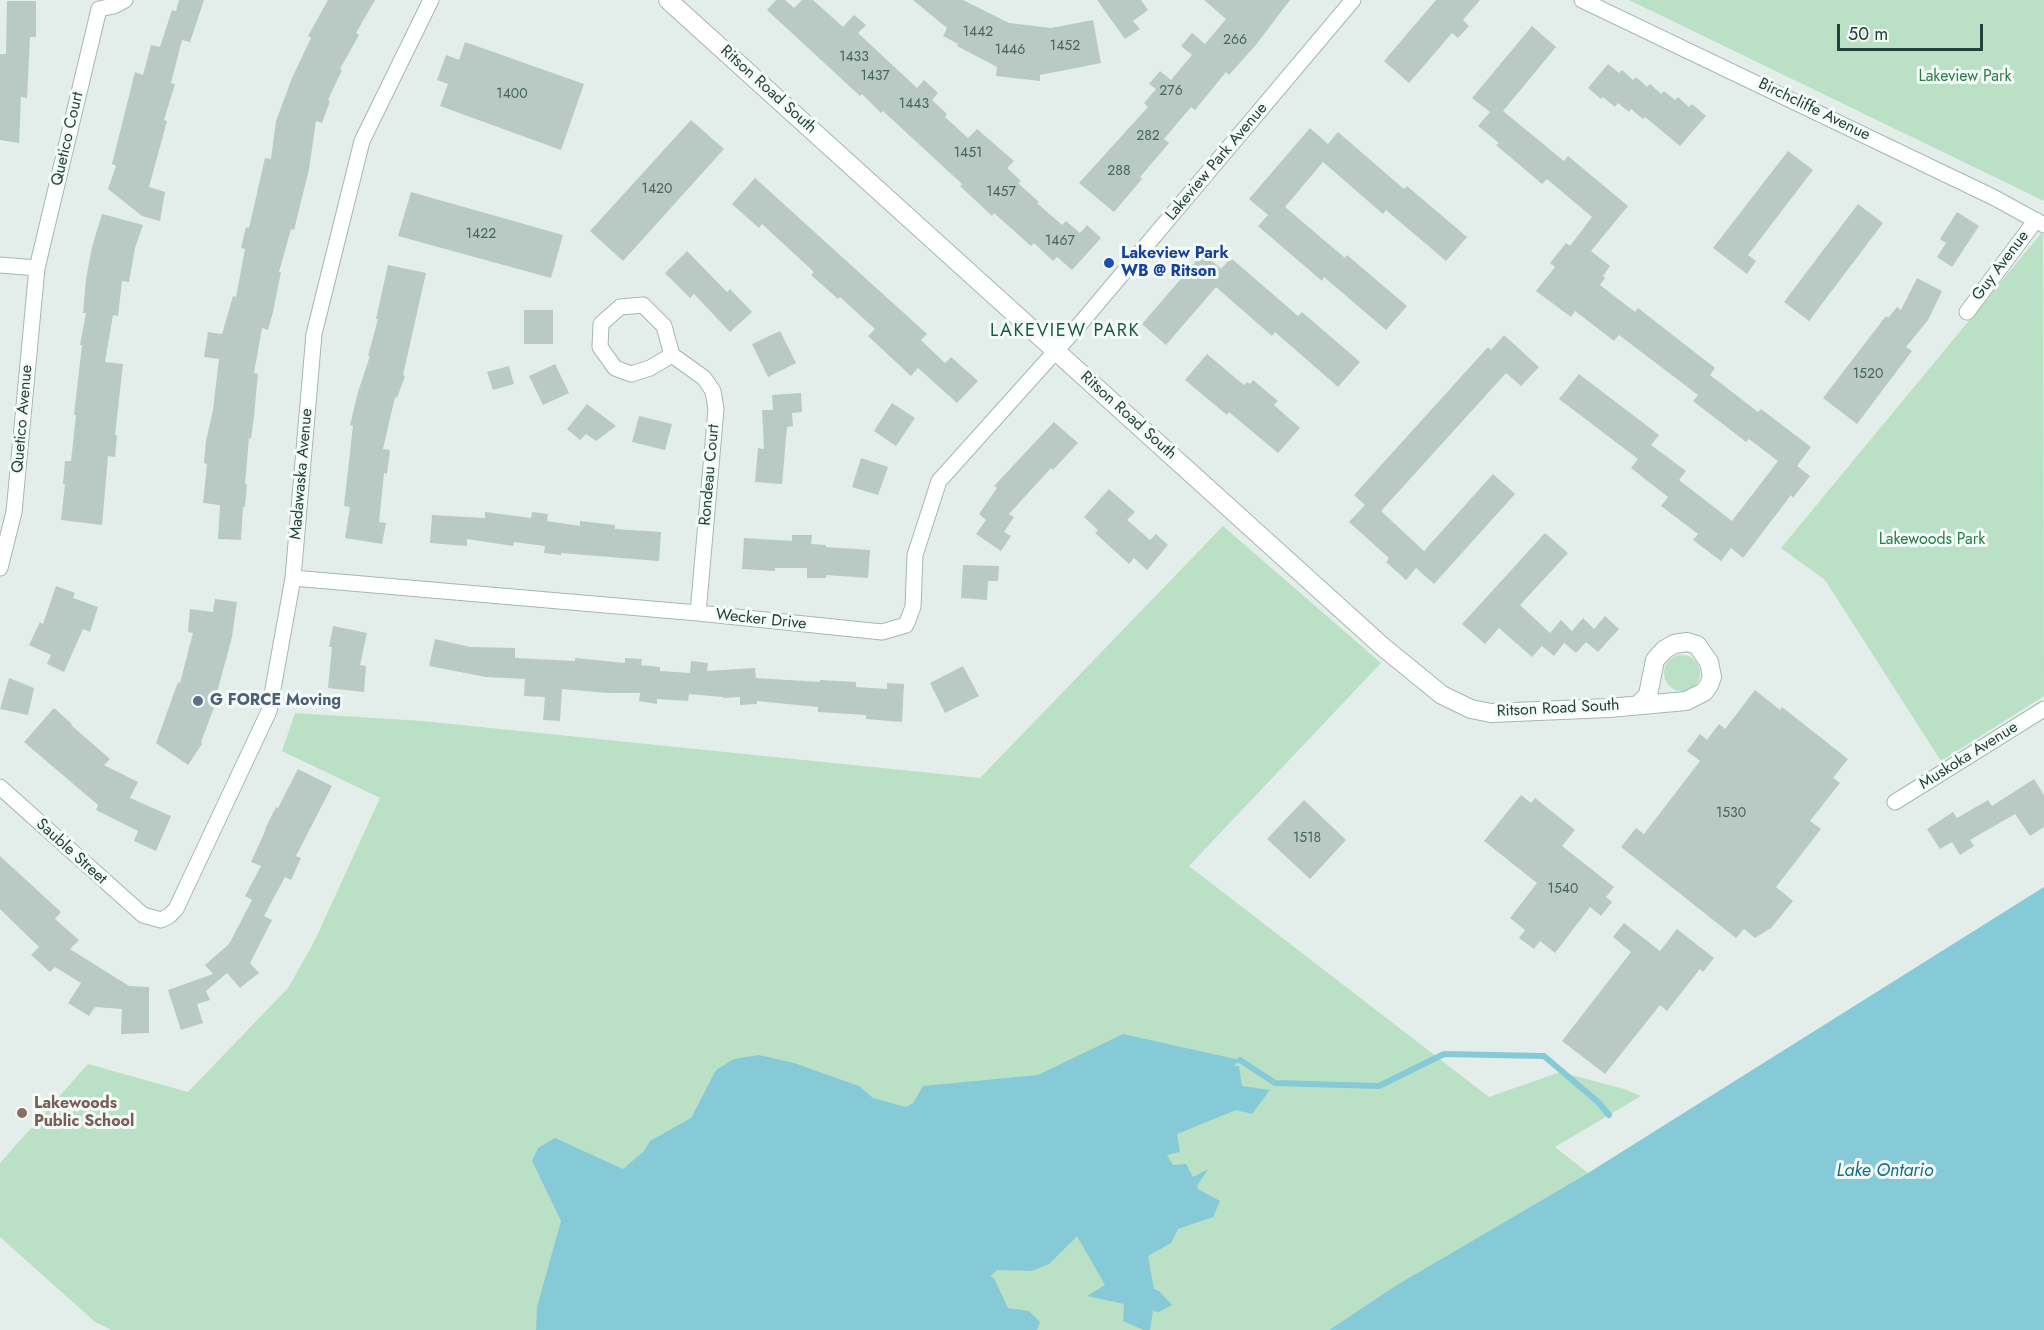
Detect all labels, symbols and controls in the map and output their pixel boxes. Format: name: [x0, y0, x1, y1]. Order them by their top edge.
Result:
scale bar: [1840, 12, 1986, 50]
text: 50 m: [1848, 21, 1888, 47]
house number: 1442: [963, 25, 993, 41]
house number: 266: [1223, 33, 1247, 49]
house number: 1452: [1050, 39, 1080, 55]
street label: Ritson Road South: [716, 42, 820, 138]
house number: 1446: [995, 43, 1025, 59]
house number: 1433: [839, 50, 869, 66]
park label: Lakeview Park: [1918, 67, 2012, 87]
house number: 1437: [860, 69, 890, 85]
street label: Birchcliffe Avenue: [1755, 75, 1873, 145]
house number: 276: [1159, 84, 1183, 100]
house number: 1400: [496, 87, 528, 103]
street label: Quetico Court: [48, 90, 88, 188]
house number: 1443: [899, 97, 929, 113]
street label: Lakeview Park Avenue: [1162, 99, 1272, 225]
house number: 282: [1136, 129, 1160, 145]
house number: 1451: [954, 146, 982, 162]
house number: 288: [1107, 164, 1131, 180]
house number: 1420: [642, 182, 672, 198]
house number: 1457: [986, 185, 1016, 201]
house number: 1422: [466, 227, 496, 243]
street label: Guy Avenue: [1969, 227, 2033, 305]
house number: 1467: [1045, 234, 1075, 250]
place label: Lakeview Park WB @ Ritson: [1121, 244, 1229, 282]
marker: Lakeview Park WB @ Ritson: [1102, 256, 1116, 270]
district label: LAKEVIEW PARK: [990, 321, 1140, 343]
street label: Quetico Avenue: [9, 364, 37, 474]
house number: 1520: [1853, 367, 1883, 383]
street label: Ritson Road South: [1076, 368, 1180, 464]
street label: Madawaska Avenue: [287, 408, 317, 540]
street label: Rondeau Court: [696, 423, 724, 527]
park label: Lakewoods Park: [1879, 530, 1985, 550]
street label: Wecker Drive: [715, 606, 807, 634]
place label: G FORCE Moving: [210, 691, 341, 711]
marker: G FORCE Moving: [191, 694, 205, 708]
street label: Ritson Road South: [1496, 696, 1620, 722]
street label: Muskoka Avenue: [1916, 718, 2022, 794]
house number: 1530: [1716, 806, 1746, 822]
street label: Sauble Street: [32, 815, 110, 889]
house number: 1518: [1293, 831, 1321, 847]
house number: 1540: [1548, 882, 1578, 898]
place label: Lakewoods Public School: [34, 1094, 134, 1132]
marker: Lakewoods Public School: [15, 1106, 29, 1120]
water label: Lake Ontario: [1837, 1161, 1933, 1183]

